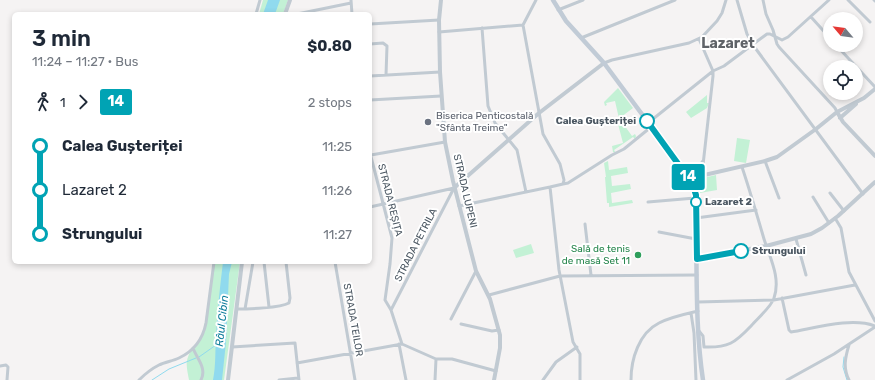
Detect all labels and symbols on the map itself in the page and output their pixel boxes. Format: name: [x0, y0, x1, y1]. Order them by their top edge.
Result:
north arrow: [823, 12, 863, 52]
district label: Lazaret: [701, 35, 755, 52]
place label: Biserica Penticostală "Sfânta Treime": [436, 110, 534, 134]
marker: Calea Gușteriței: [639, 113, 655, 129]
place label: Calea Gușteriței: [556, 115, 636, 127]
marker: Biserica Penticostală "Sfânta Treime": [423, 117, 433, 127]
street label: STRADA LUPENI: [451, 153, 479, 229]
street label: STRADA REȘIȚA: [375, 163, 405, 238]
line badge: 14: [670, 164, 706, 190]
marker: Lazaret 2: [690, 196, 702, 208]
place label: Lazaret 2: [705, 196, 753, 208]
street label: STRADA PETRILA: [392, 206, 440, 284]
place label: Sală de tenis de masă Set 11: [562, 243, 630, 267]
marker: Strungului: [733, 243, 749, 259]
place label: Strungului: [752, 245, 806, 257]
marker: Sală de tenis de masă Set 11: [633, 250, 643, 260]
street label: STRADA TEILOR: [341, 283, 365, 358]
water label: Râul Cibin: [213, 294, 231, 347]

